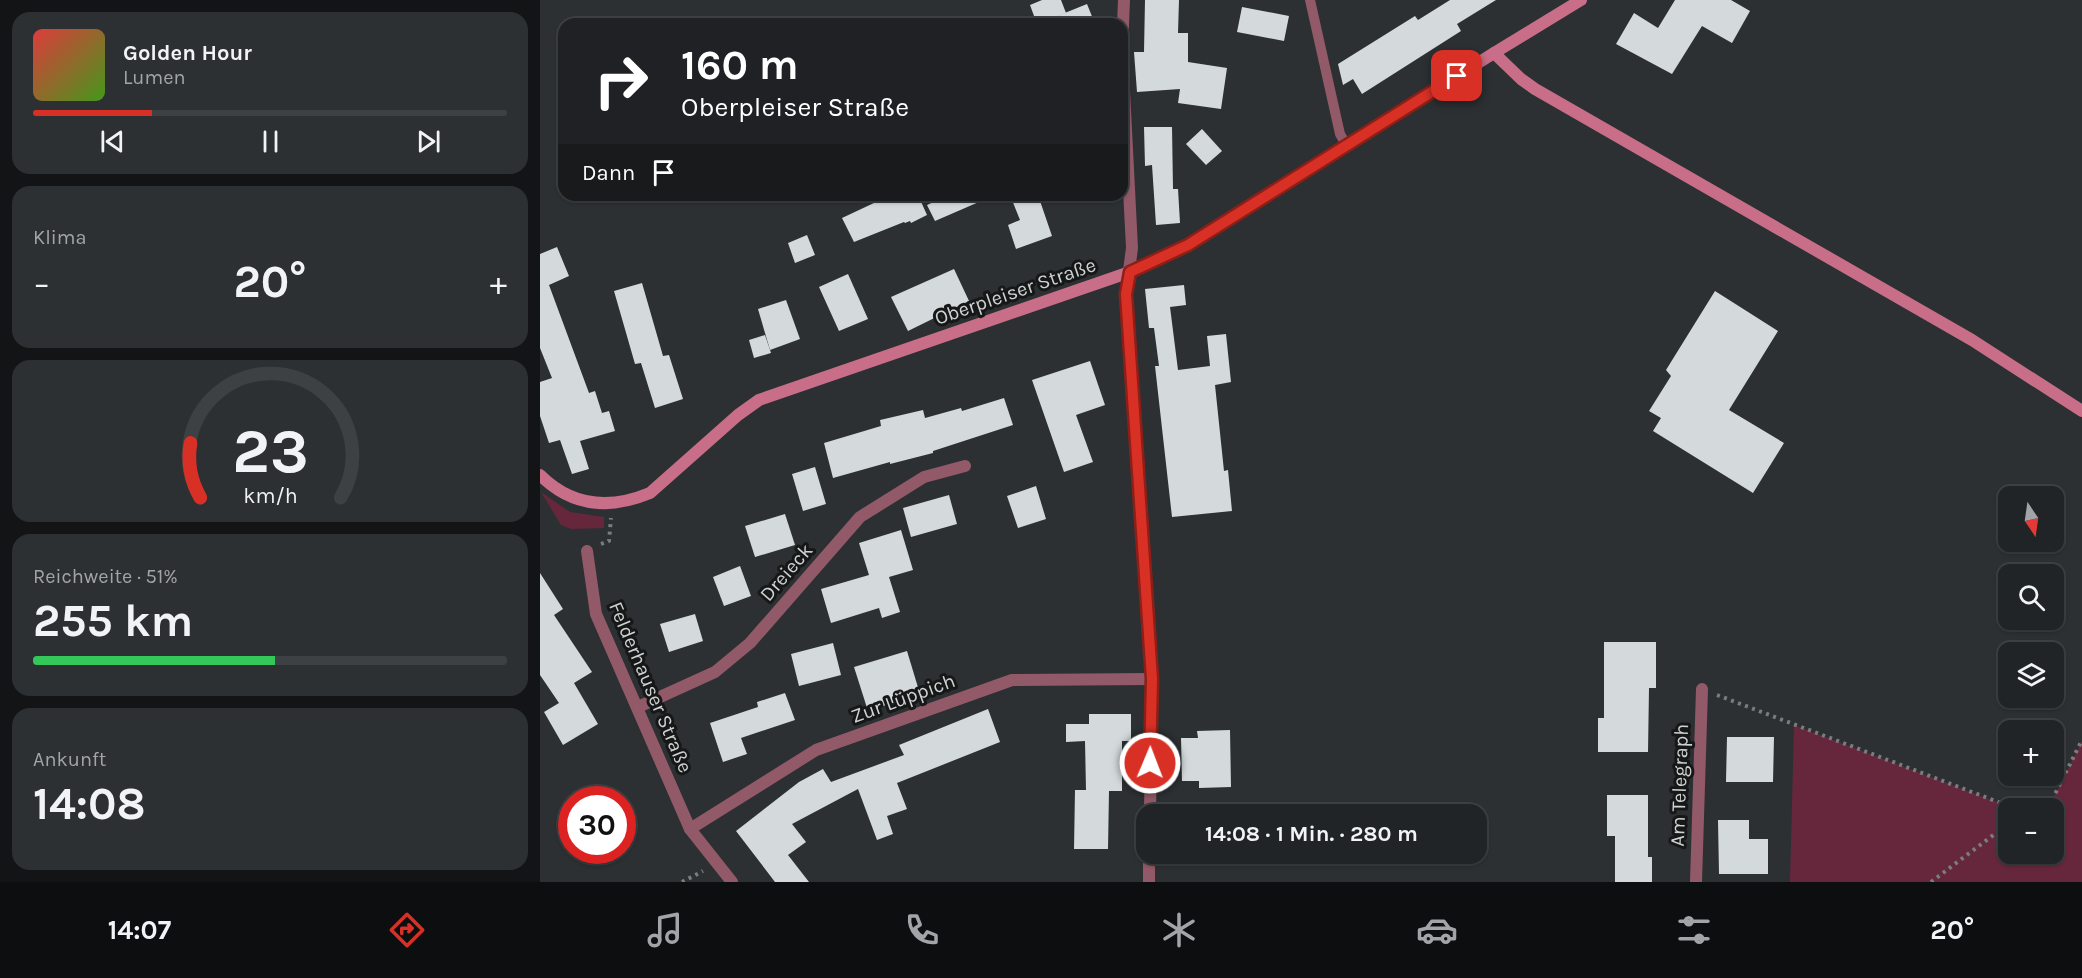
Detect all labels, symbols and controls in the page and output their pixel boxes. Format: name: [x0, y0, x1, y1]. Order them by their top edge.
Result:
text: Golden Hour: [123, 40, 252, 66]
text: 160 m: [681, 40, 799, 90]
icon: right: [582, 42, 660, 120]
pin: [1431, 50, 1482, 101]
icon: arrive: [1440, 59, 1473, 92]
text: Lumen: [123, 66, 186, 89]
text: Oberpleiser Straße: [681, 91, 909, 123]
icon: previous: [96, 125, 129, 158]
icon: pause: [254, 125, 287, 158]
icon: next: [412, 125, 445, 158]
icon: arrive: [647, 156, 680, 189]
text: Dann: [582, 160, 635, 186]
text: Klima: [33, 226, 86, 249]
street label: Oberpleiser Straße: [932, 253, 1099, 330]
text: 20°: [233, 256, 307, 308]
text: −: [33, 264, 50, 302]
text: +: [490, 264, 507, 302]
text: 23: [232, 415, 308, 488]
text: km/h: [243, 483, 297, 508]
north arrow: [1998, 486, 2064, 552]
map controls: [1998, 486, 2064, 864]
street label: Dreieck: [755, 539, 818, 606]
button: search: [1998, 564, 2064, 630]
text: Reichweite · 51%: [33, 565, 178, 588]
text: 255 km: [33, 595, 193, 647]
street label: Felderhauser Straße: [604, 598, 697, 776]
button: layers: [1998, 642, 2064, 708]
street label: Zur Lüppich: [848, 669, 958, 728]
button: +: [1998, 720, 2064, 786]
street label: Am Telegraph: [1666, 723, 1693, 847]
position arrow: [1118, 731, 1182, 795]
text: Ankunft: [33, 748, 106, 771]
text: 14:08: [33, 778, 146, 830]
speed limit sign: 30: [558, 786, 636, 864]
button: −: [1998, 798, 2064, 864]
text: 14:08 · 1 Min. · 280 m: [1205, 821, 1418, 847]
icon: directions: [386, 909, 428, 951]
icon: music: [644, 909, 686, 951]
icon: phone: [901, 909, 943, 951]
icon: climate: [1158, 909, 1200, 951]
icon: car: [1416, 909, 1458, 951]
icon: filters: [1673, 909, 1715, 951]
text: 14:07: [108, 914, 171, 946]
text: 20°: [1930, 914, 1974, 946]

